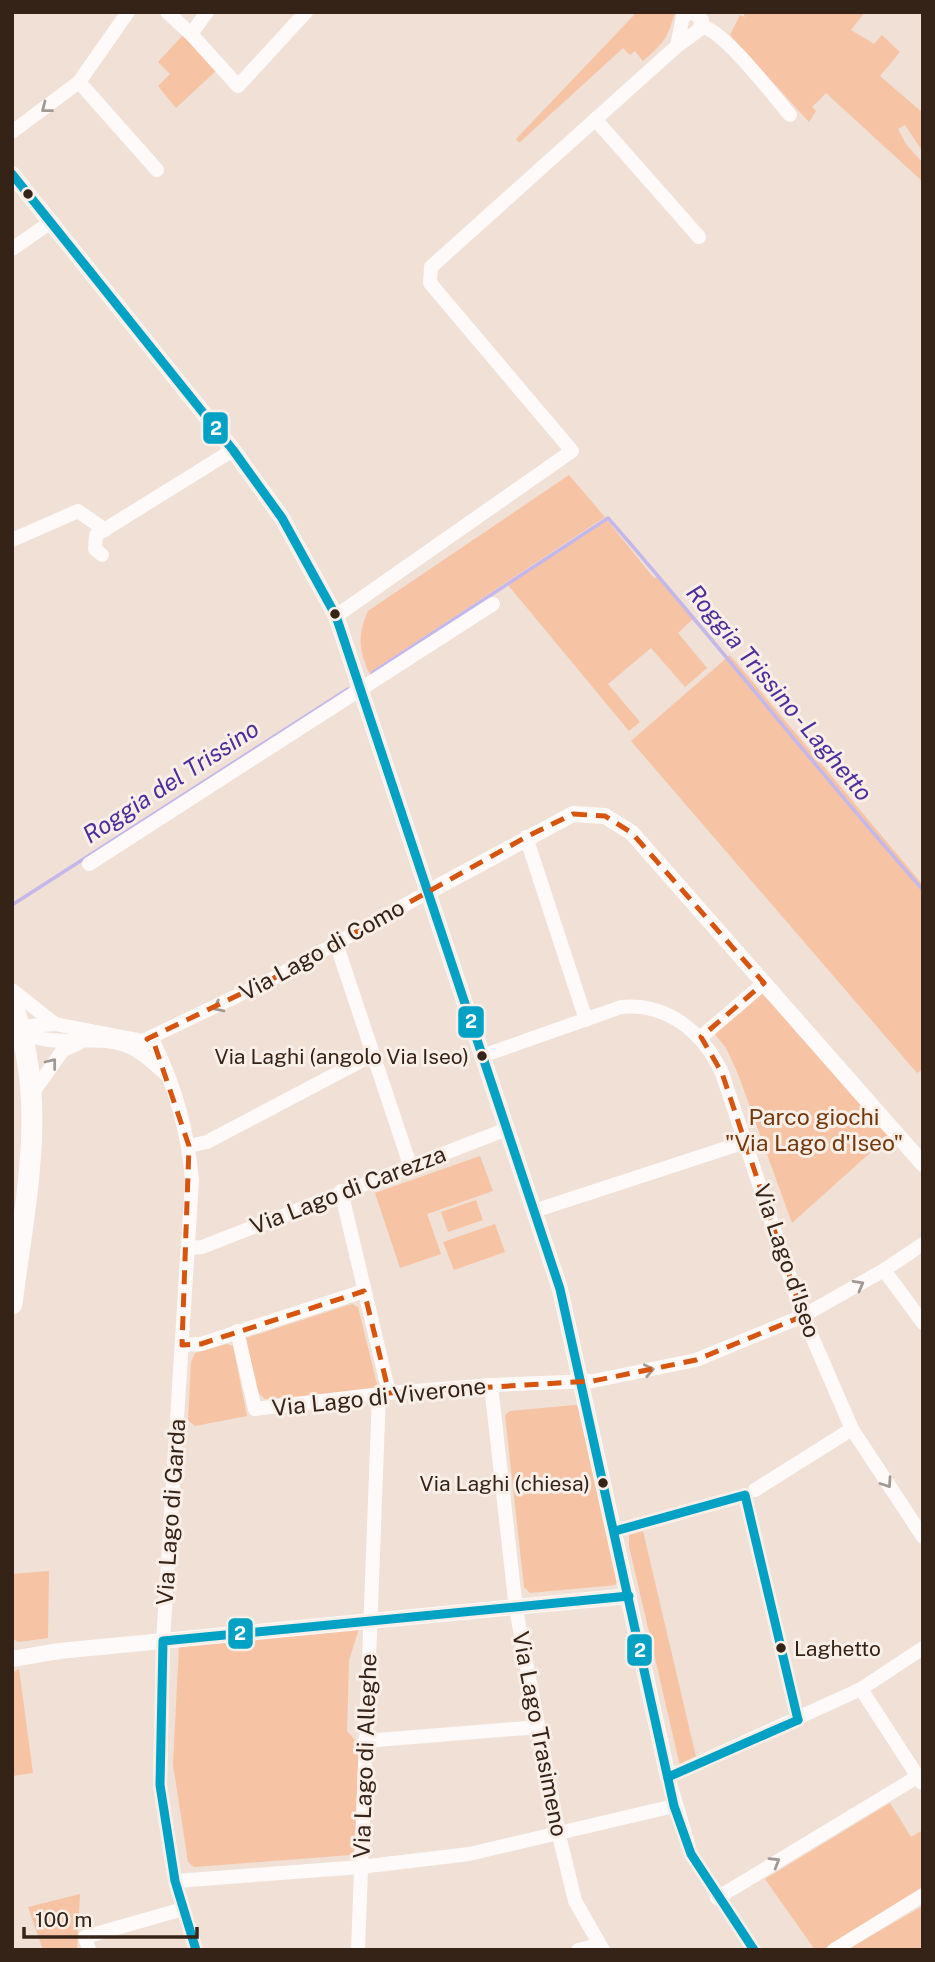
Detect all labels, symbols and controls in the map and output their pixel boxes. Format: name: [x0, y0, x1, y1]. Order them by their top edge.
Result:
one-way arrow: [42, 99, 54, 112]
unlabelled marker: [21, 187, 35, 201]
line badge: 2: [202, 411, 229, 445]
text: 2: [210, 417, 222, 439]
water label: Roggia Trissino - Laghetto: [681, 579, 878, 806]
unlabelled marker: [328, 607, 342, 621]
water label: Roggia del Trissino: [77, 714, 264, 848]
street label: Via Lago di Como: [235, 893, 409, 1006]
one-way arrow: [213, 998, 225, 1012]
line badge: 2: [457, 1005, 485, 1039]
text: 2: [465, 1010, 477, 1032]
place label: Via Laghi (angolo Via Iseo): [215, 1044, 469, 1069]
marker: Via Laghi (angolo Via Iseo): [475, 1049, 489, 1063]
one-way arrow: [43, 1059, 56, 1071]
park label: Parco giochi "Via Lago d'Iseo": [725, 1103, 903, 1156]
street label: Via Lago di Carezza: [246, 1140, 450, 1239]
street label: Via Lago d'Iseo: [749, 1181, 826, 1341]
one-way arrow: [852, 1280, 864, 1293]
one-way arrow: [643, 1363, 655, 1378]
street label: Via Lago di Viverone: [270, 1372, 488, 1421]
street label: Via Lago di Garda: [151, 1418, 190, 1606]
place label: Via Laghi (chiesa): [420, 1471, 590, 1496]
one-way arrow: [879, 1475, 891, 1488]
marker: Via Laghi (chiesa): [596, 1476, 610, 1490]
line badge: 2: [227, 1617, 254, 1650]
text: 2: [234, 1622, 246, 1644]
street label: Via Lago Trasimeno: [507, 1629, 574, 1839]
line badge: 2: [626, 1633, 653, 1667]
place label: Laghetto: [794, 1636, 881, 1661]
text: 2: [634, 1639, 646, 1661]
marker: Laghetto: [774, 1641, 788, 1655]
street label: Via Lago di Alleghe: [347, 1653, 382, 1859]
one-way arrow: [767, 1857, 780, 1870]
scale bar: [24, 1896, 198, 1940]
text: 100 m: [35, 1907, 92, 1932]

